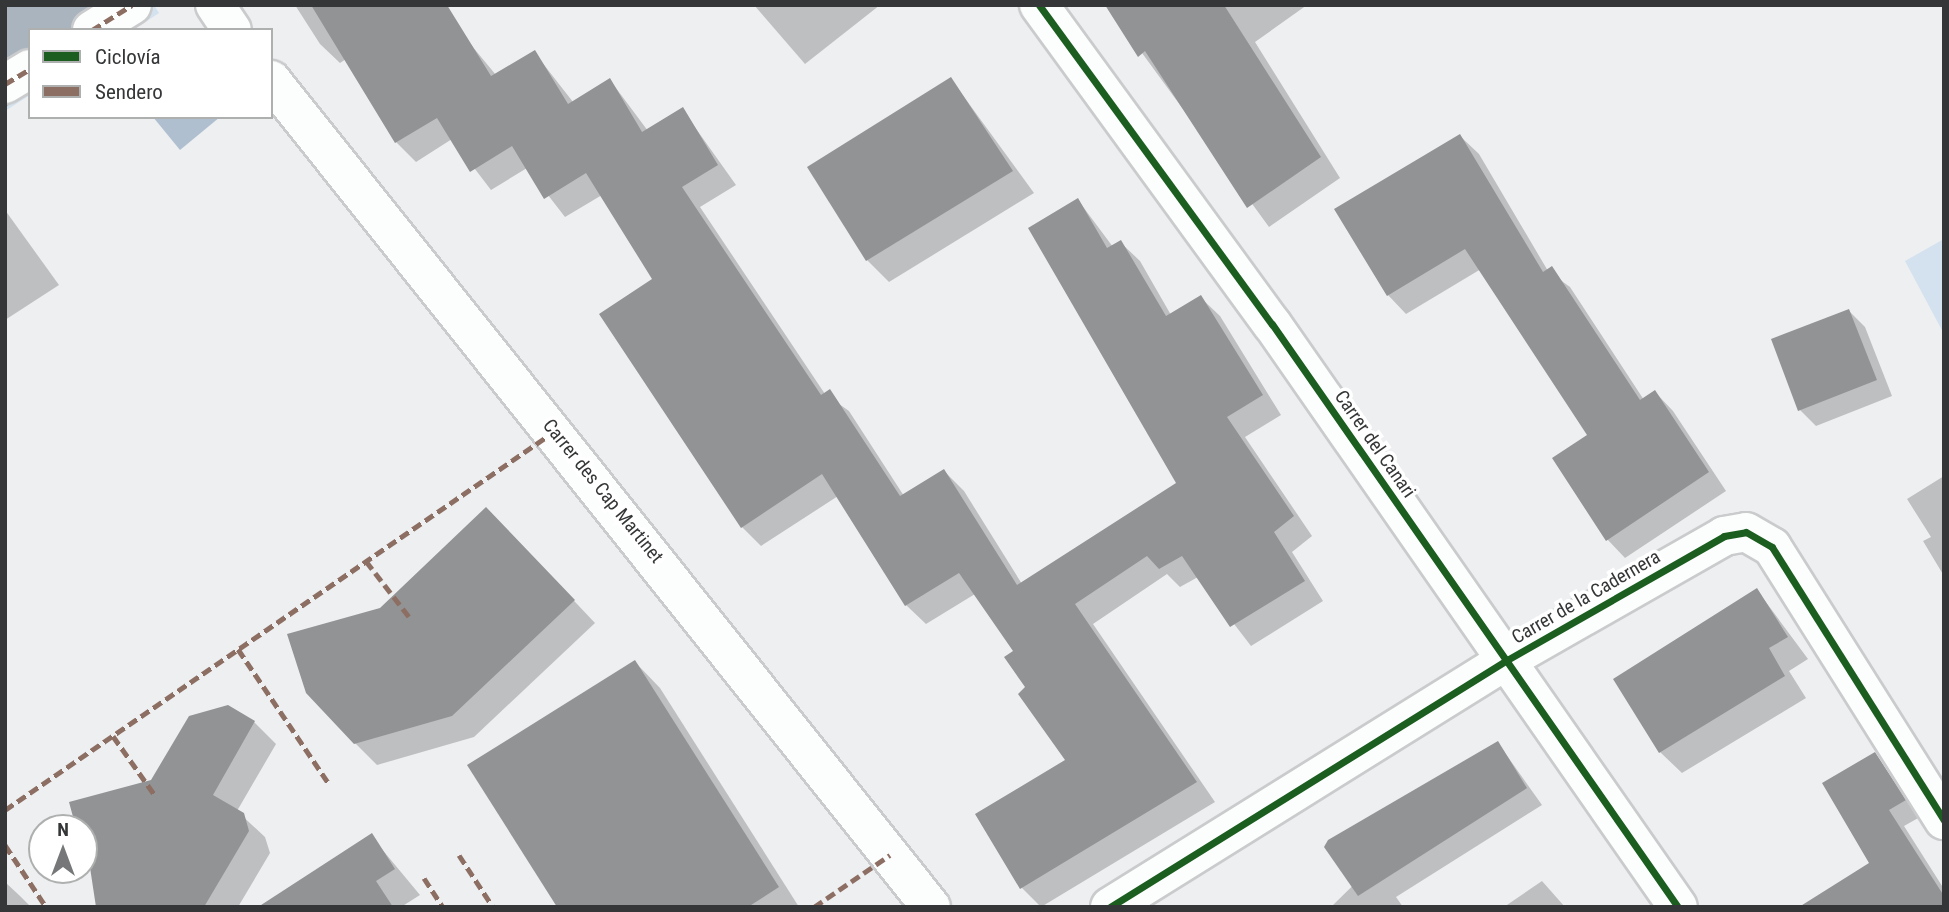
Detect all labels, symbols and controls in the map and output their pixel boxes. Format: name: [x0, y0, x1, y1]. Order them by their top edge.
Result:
legend: [28, 28, 273, 119]
text: Ciclovía: [95, 45, 161, 69]
text: Sendero: [95, 80, 163, 104]
street label: Carrer del Canari: [1330, 386, 1420, 502]
street label: Carrer des Cap Martinet: [538, 414, 668, 568]
street label: Carrer de la Cadernera: [1508, 545, 1664, 649]
north arrow: [28, 814, 98, 884]
text: N: [57, 818, 69, 841]

